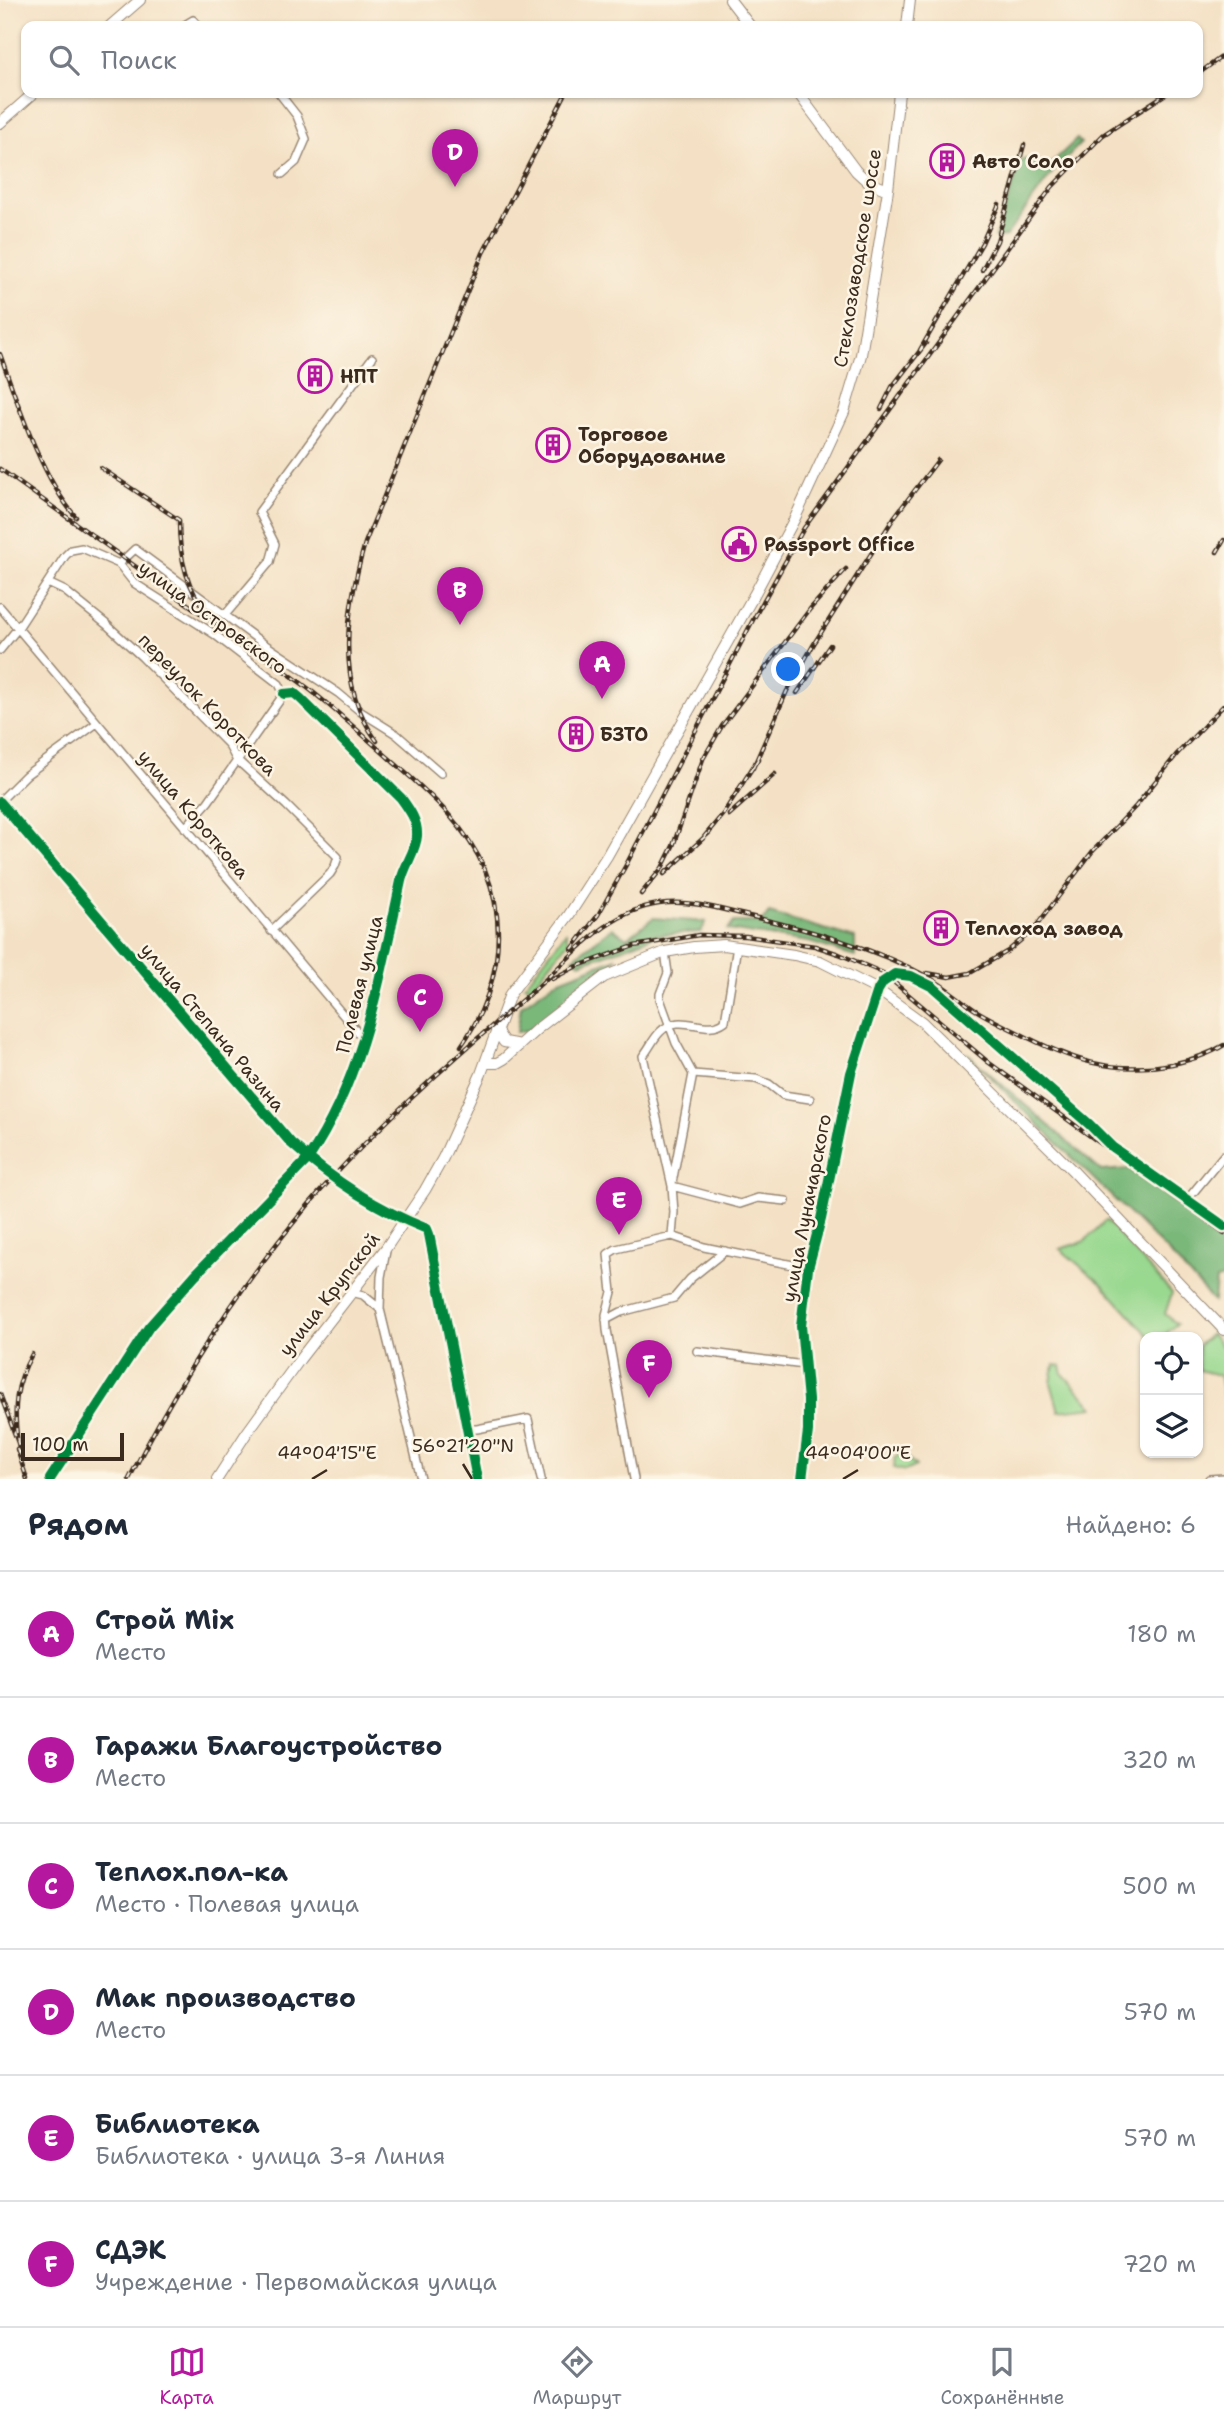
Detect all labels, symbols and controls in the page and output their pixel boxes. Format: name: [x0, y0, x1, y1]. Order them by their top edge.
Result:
search box: [21, 21, 1203, 98]
icon: search: [45, 41, 83, 79]
text: Поиск: [101, 42, 177, 77]
pin: D: [432, 129, 478, 187]
building icon: Авто Соло: [928, 142, 966, 180]
street label: Стеклозаводское шоссе: [828, 147, 887, 369]
place label: Авто Соло: [972, 149, 1074, 174]
building icon: НПТ: [296, 357, 334, 395]
place label: НПТ: [340, 364, 378, 389]
place label: Торговое Оборудование: [578, 422, 726, 469]
building icon: Торговое Оборудование: [534, 426, 572, 464]
public building icon: Passport Office: [720, 525, 758, 563]
place label: Passport Office: [764, 532, 915, 557]
street label: улица Островского: [133, 555, 292, 680]
pin: B: [437, 567, 483, 625]
street label: переулок Короткова: [133, 628, 283, 781]
pin: A: [579, 641, 625, 699]
your location: [771, 652, 805, 686]
building icon: БЗТО: [557, 715, 595, 753]
place label: БЗТО: [600, 722, 648, 747]
street label: улица Короткова: [132, 745, 255, 884]
building icon: Теплоход завод: [922, 909, 960, 947]
street label: Полевая улица: [330, 912, 389, 1056]
place label: Теплоход завод: [965, 916, 1123, 941]
street label: улица Степана Разина: [135, 938, 291, 1117]
pin: C: [397, 974, 443, 1032]
street label: улица Луначарского: [776, 1112, 837, 1304]
pin: E: [596, 1177, 642, 1235]
street label: улица Крупской: [273, 1227, 386, 1361]
map controls: [1140, 1332, 1203, 1458]
button: locate: [1140, 1332, 1203, 1395]
pin: F: [626, 1340, 672, 1398]
button: layers: [1140, 1395, 1203, 1458]
scale bar: [21, 1430, 124, 1462]
text: 100 m: [32, 1432, 89, 1457]
text: 56°21'20"N: [412, 1434, 514, 1458]
text: 44°04'15"E: [277, 1441, 377, 1465]
text: 44°04'00"E: [805, 1441, 911, 1465]
text: Рядом: [28, 1504, 128, 1545]
text: Найдено: 6: [1066, 1510, 1196, 1540]
text: Строй Mix: [95, 1602, 234, 1637]
text: A: [42, 1619, 60, 1649]
text: 180 m: [1127, 1619, 1196, 1649]
text: Место: [95, 1637, 166, 1667]
text: Гаражи Благоустройство: [95, 1728, 442, 1763]
text: B: [44, 1745, 58, 1775]
text: 320 m: [1122, 1745, 1196, 1775]
text: Место: [95, 1763, 166, 1793]
text: Теплох.пол-ка: [95, 1854, 288, 1889]
text: C: [44, 1871, 58, 1901]
text: 500 m: [1122, 1871, 1196, 1901]
text: Место · Полевая улица: [95, 1889, 359, 1919]
text: Мак производство: [95, 1980, 356, 2015]
text: D: [43, 1997, 59, 2027]
text: 570 m: [1124, 1997, 1196, 2027]
text: Место: [95, 2015, 166, 2045]
text: Библиотека: [95, 2106, 260, 2141]
text: E: [43, 2123, 59, 2153]
text: 570 m: [1124, 2123, 1196, 2153]
text: Библиотека · улица 3-я Линия: [95, 2141, 445, 2171]
text: СДЭК: [95, 2232, 166, 2267]
text: F: [44, 2249, 58, 2279]
text: 720 m: [1123, 2249, 1196, 2279]
text: Учреждение · Первомайская улица: [95, 2267, 497, 2297]
tab: Карта: [159, 2343, 214, 2410]
tab: Маршрут: [533, 2343, 621, 2410]
tab: Сохранённые: [940, 2343, 1065, 2410]

